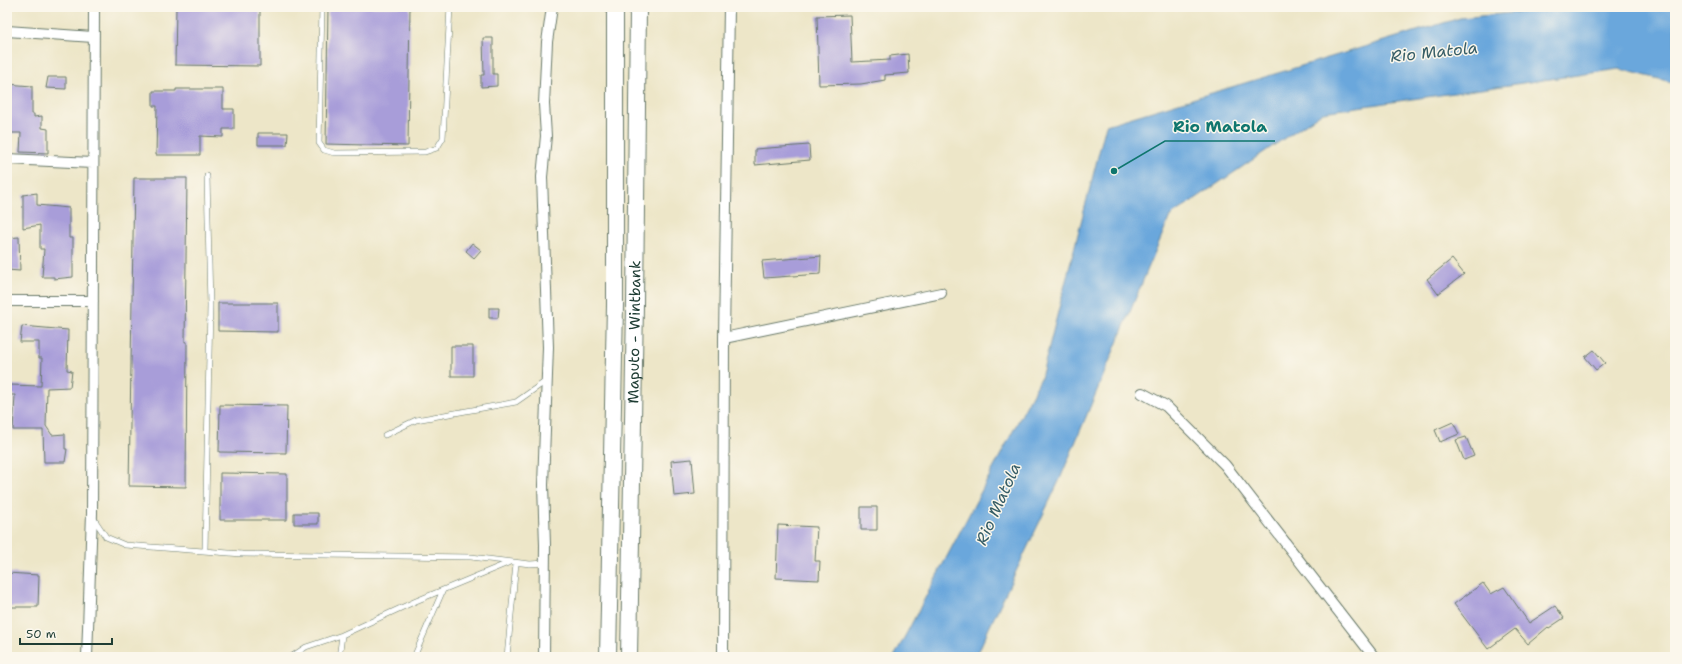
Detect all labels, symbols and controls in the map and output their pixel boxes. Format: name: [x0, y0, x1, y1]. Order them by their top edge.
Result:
water label: Rio Matola: [1389, 37, 1479, 67]
callout: Rio Matola: [1165, 113, 1275, 141]
text: Rio Matola: [1173, 116, 1267, 137]
street label: Maputo - Wintbank: [623, 260, 645, 404]
water label: Rio Matola: [971, 460, 1025, 548]
scale bar: [20, 620, 112, 646]
text: 50 m: [26, 626, 56, 642]

